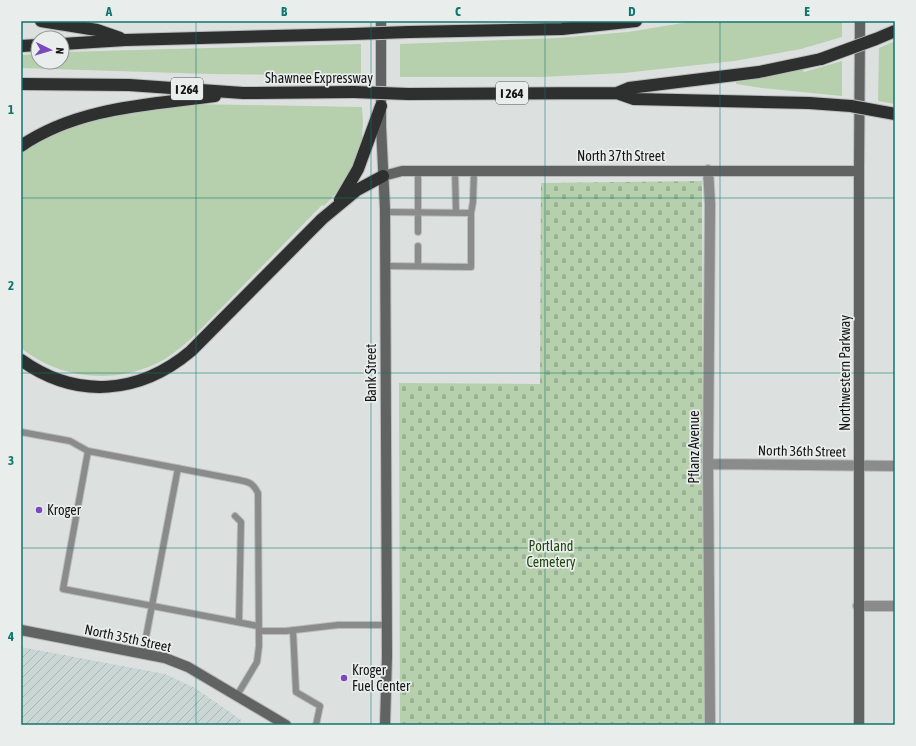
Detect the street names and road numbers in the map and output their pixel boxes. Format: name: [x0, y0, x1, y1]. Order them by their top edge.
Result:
street label: Shawnee Expressway: [265, 70, 373, 86]
road number: I 264: [171, 78, 203, 100]
road number: I 264: [496, 82, 528, 104]
street label: North 37th Street: [577, 148, 665, 164]
street label: Northwestern Parkway: [837, 315, 853, 431]
street label: Bank Street: [363, 344, 379, 402]
street label: Pflanz Avenue: [686, 410, 702, 484]
street label: North 36th Street: [758, 442, 846, 460]
street label: North 35th Street: [83, 621, 173, 655]

